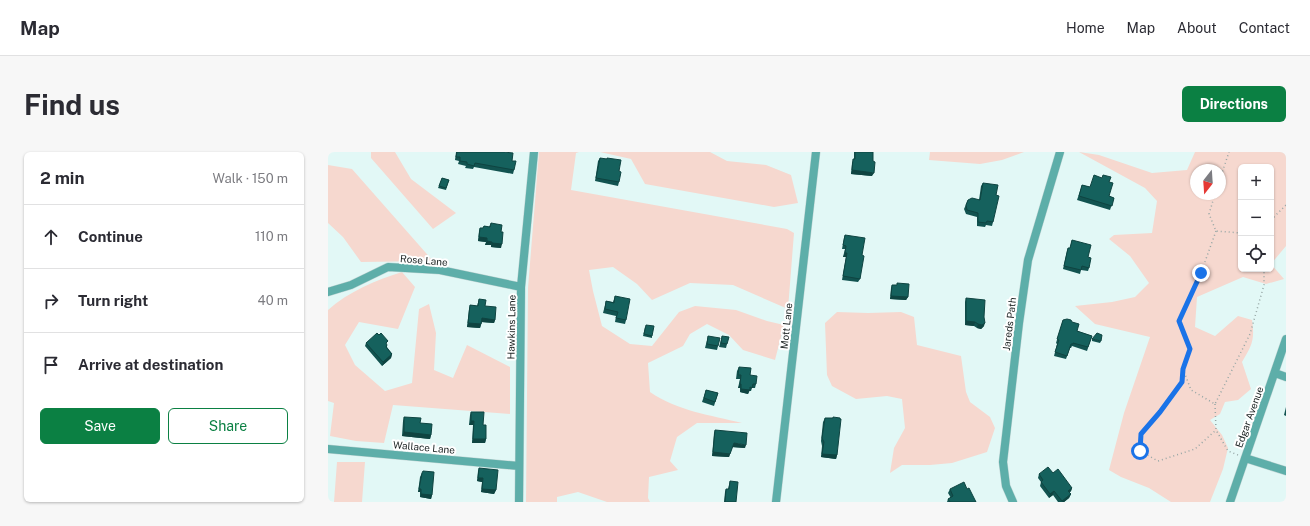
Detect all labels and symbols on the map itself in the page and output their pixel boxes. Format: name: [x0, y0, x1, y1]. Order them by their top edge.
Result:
north arrow: [1190, 164, 1226, 200]
street label: Rose Lane: [400, 252, 449, 268]
route end: [1192, 264, 1210, 282]
street label: Hawkins Lane: [504, 294, 518, 359]
street label: Jareds Path: [1000, 296, 1018, 351]
street label: Mott Lane: [778, 302, 794, 350]
street label: Edgar Avenue: [1232, 384, 1266, 449]
street label: Wallace Lane: [393, 438, 456, 456]
route start: [1131, 442, 1149, 460]

